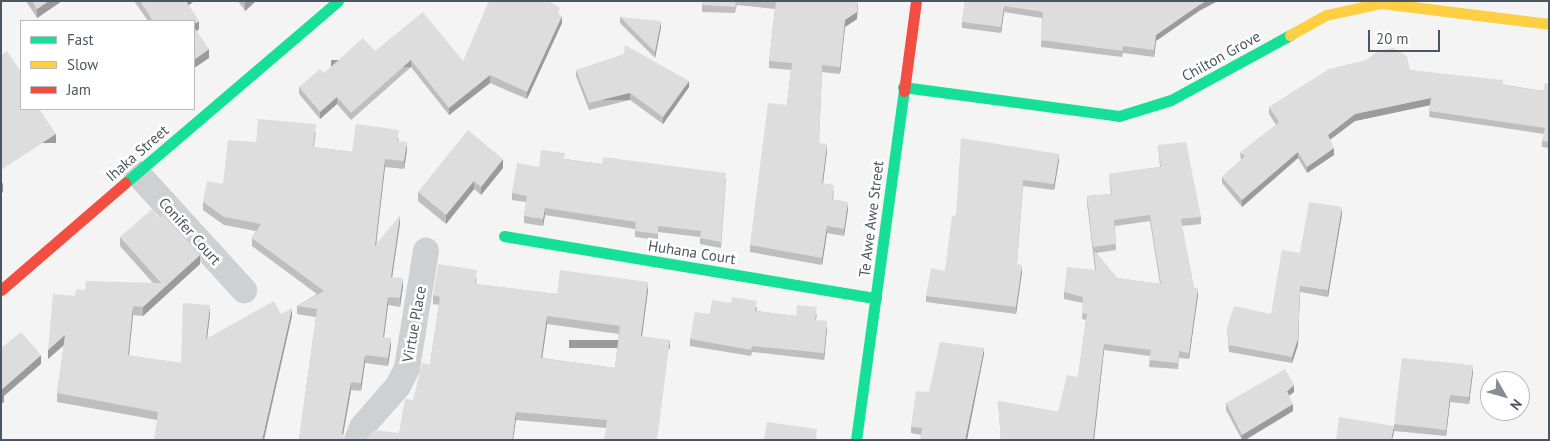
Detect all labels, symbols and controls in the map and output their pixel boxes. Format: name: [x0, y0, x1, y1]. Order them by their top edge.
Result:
legend: [20, 20, 195, 110]
scale bar: [1370, 20, 1442, 52]
street label: Chilton Grove: [1179, 27, 1263, 85]
text: 20 m: [1376, 29, 1409, 48]
text: Fast: [67, 30, 94, 49]
text: Slow: [67, 55, 98, 74]
text: Jam: [67, 80, 91, 99]
street label: Ihaka Street: [102, 121, 172, 185]
street label: Te Awe Awe Street: [855, 159, 887, 279]
street label: Conifer Court: [155, 194, 225, 268]
street label: Huhana Court: [647, 236, 737, 268]
street label: Virtue Place: [398, 284, 430, 364]
north arrow: [1480, 371, 1530, 421]
text: N: [1506, 395, 1526, 414]

